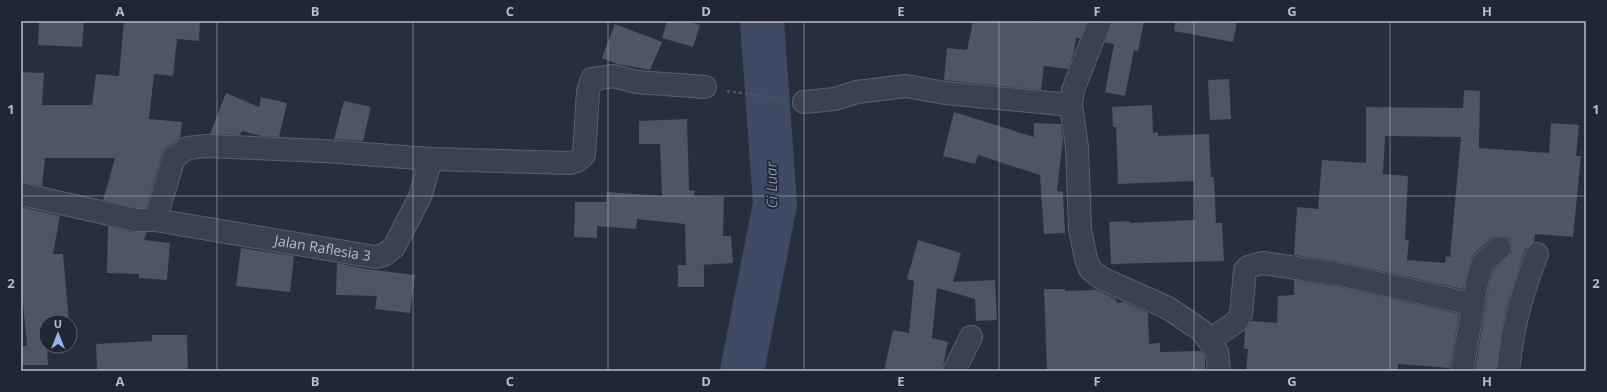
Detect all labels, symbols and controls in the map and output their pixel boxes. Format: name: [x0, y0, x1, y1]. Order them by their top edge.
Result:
text: A: [116, 2, 125, 20]
text: B: [311, 2, 320, 20]
text: C: [506, 2, 514, 20]
text: D: [701, 2, 711, 20]
text: E: [897, 2, 905, 20]
text: F: [1093, 2, 1101, 20]
text: G: [1287, 2, 1297, 20]
text: H: [1482, 2, 1492, 20]
text: 1: [7, 100, 15, 118]
text: 1: [1592, 100, 1600, 118]
water label: Ci Luar: [761, 160, 781, 209]
street label: Jalan Raflesia 3: [271, 230, 372, 265]
text: 2: [7, 274, 15, 292]
text: 2: [1592, 274, 1600, 292]
north arrow: [38, 314, 78, 354]
text: U: [54, 316, 62, 331]
text: A: [116, 372, 125, 390]
text: B: [311, 372, 320, 390]
text: C: [506, 372, 514, 390]
text: D: [701, 372, 711, 390]
text: E: [897, 372, 905, 390]
text: F: [1093, 372, 1101, 390]
text: G: [1287, 372, 1297, 390]
text: H: [1482, 372, 1492, 390]

